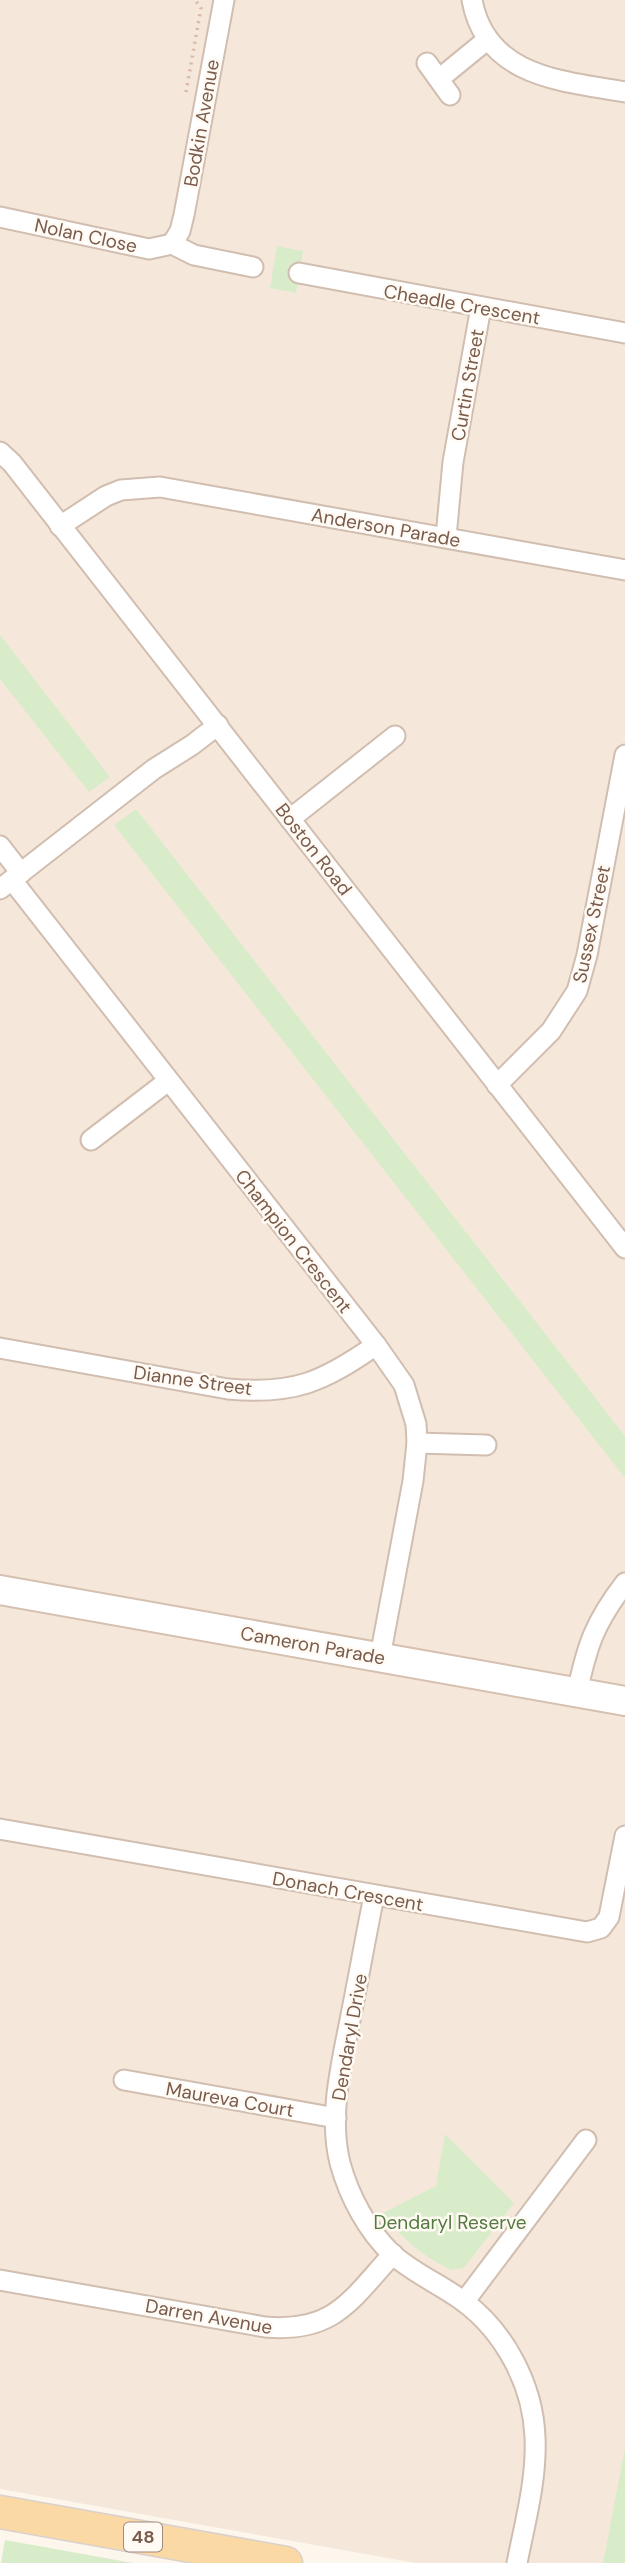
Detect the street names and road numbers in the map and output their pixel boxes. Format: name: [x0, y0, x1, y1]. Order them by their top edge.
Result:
street label: Bodkin Avenue: [178, 57, 225, 189]
street label: Nolan Close: [32, 212, 140, 259]
street label: Cheadle Crescent: [382, 278, 542, 331]
street label: Curtin Street: [445, 327, 490, 443]
street label: Anderson Parade: [309, 502, 462, 553]
street label: Boston Road: [270, 798, 357, 901]
street label: Sussex Street: [567, 863, 616, 985]
street label: Champion Crescent: [230, 1164, 358, 1318]
street label: Dianne Street: [132, 1360, 254, 1401]
street label: Cameron Parade: [239, 1620, 387, 1671]
street label: Donach Crescent: [270, 1866, 425, 1917]
street label: Dendaryl Drive: [326, 1971, 373, 2103]
street label: Maureva Court: [164, 2076, 296, 2123]
street label: Darren Avenue: [144, 2293, 274, 2340]
road number: 48: [124, 2522, 162, 2552]

